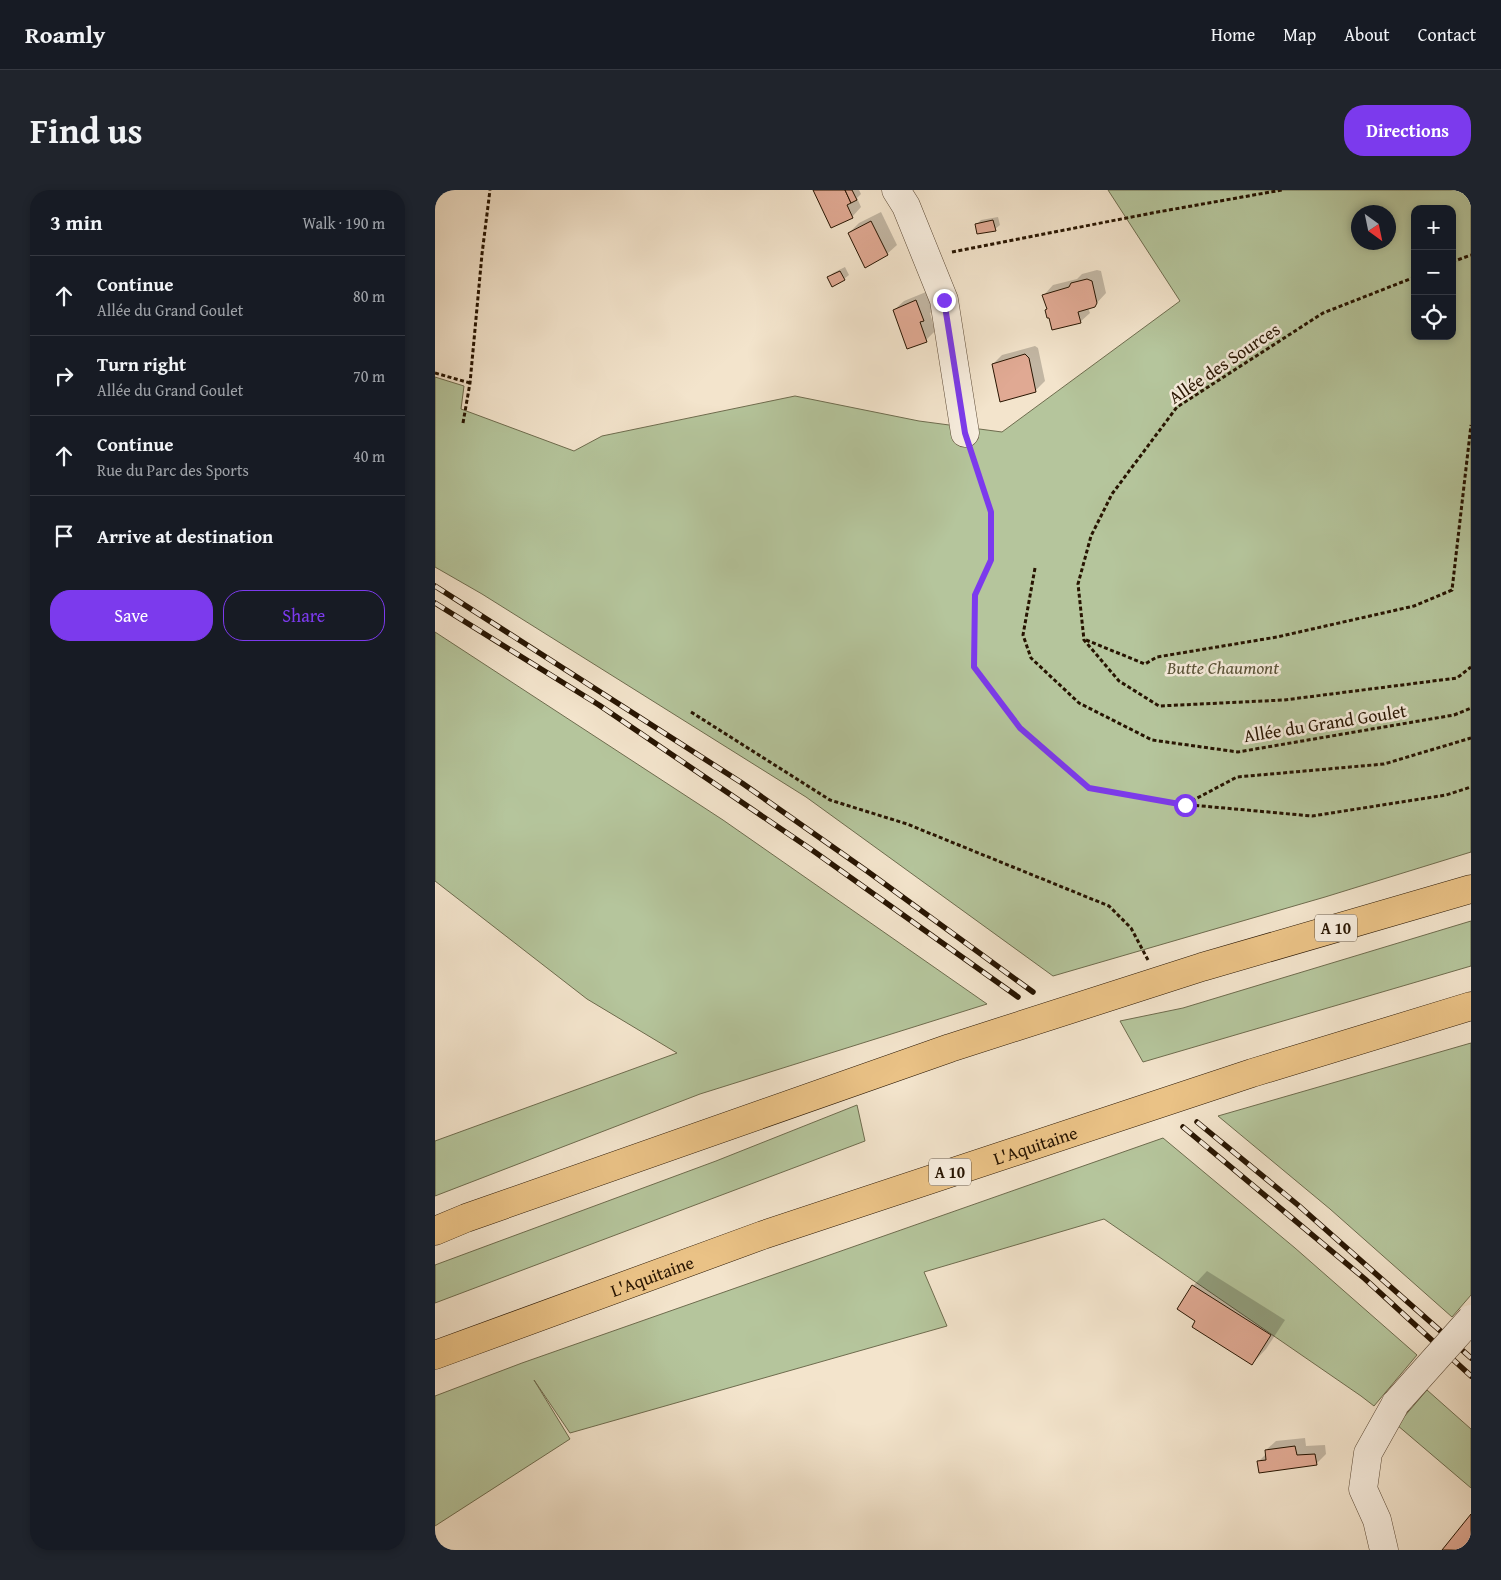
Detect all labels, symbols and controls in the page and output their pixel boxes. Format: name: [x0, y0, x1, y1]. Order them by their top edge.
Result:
text: Roamly: [25, 17, 105, 52]
text: Home: [1211, 21, 1255, 48]
text: Map: [1283, 21, 1316, 48]
text: About: [1344, 21, 1390, 48]
text: Contact: [1418, 21, 1476, 48]
text: Find us: [30, 105, 143, 156]
button: Directions: [1344, 105, 1471, 156]
north arrow: [1351, 205, 1396, 250]
map controls: [1411, 205, 1456, 340]
button: +: [1411, 205, 1456, 250]
text: 3 min: [50, 207, 102, 238]
text: Walk · 190 m: [302, 211, 385, 235]
button: −: [1411, 250, 1456, 295]
text: Continue: [97, 270, 174, 298]
icon: ahead: [50, 282, 78, 310]
text: 80 m: [353, 284, 385, 308]
route end: [933, 289, 956, 312]
button: locate: [1411, 295, 1456, 340]
text: Allée du Grand Goulet: [97, 298, 243, 322]
street label: Allée des Sources: [1163, 316, 1285, 410]
text: Turn right: [97, 350, 186, 378]
icon: right: [50, 362, 78, 390]
text: 70 m: [353, 364, 385, 388]
text: Allée du Grand Goulet: [97, 378, 243, 402]
text: Continue: [97, 430, 174, 458]
icon: ahead: [50, 442, 78, 470]
text: 40 m: [353, 444, 385, 468]
text: Rue du Parc des Sports: [97, 458, 249, 482]
icon: arrive: [50, 522, 78, 550]
text: Arrive at destination: [97, 522, 273, 550]
button: Save: [50, 590, 213, 641]
button: Share: [223, 590, 385, 641]
park label: Butte Chaumont: [1166, 654, 1279, 681]
street label: Allée du Grand Goulet: [1242, 697, 1409, 749]
route start: [1174, 794, 1197, 817]
road number: A 10: [1315, 914, 1357, 941]
street label: L'Aquitaine: [990, 1118, 1081, 1171]
road number: A 10: [929, 1159, 971, 1186]
street label: L'Aquitaine: [606, 1248, 697, 1303]

